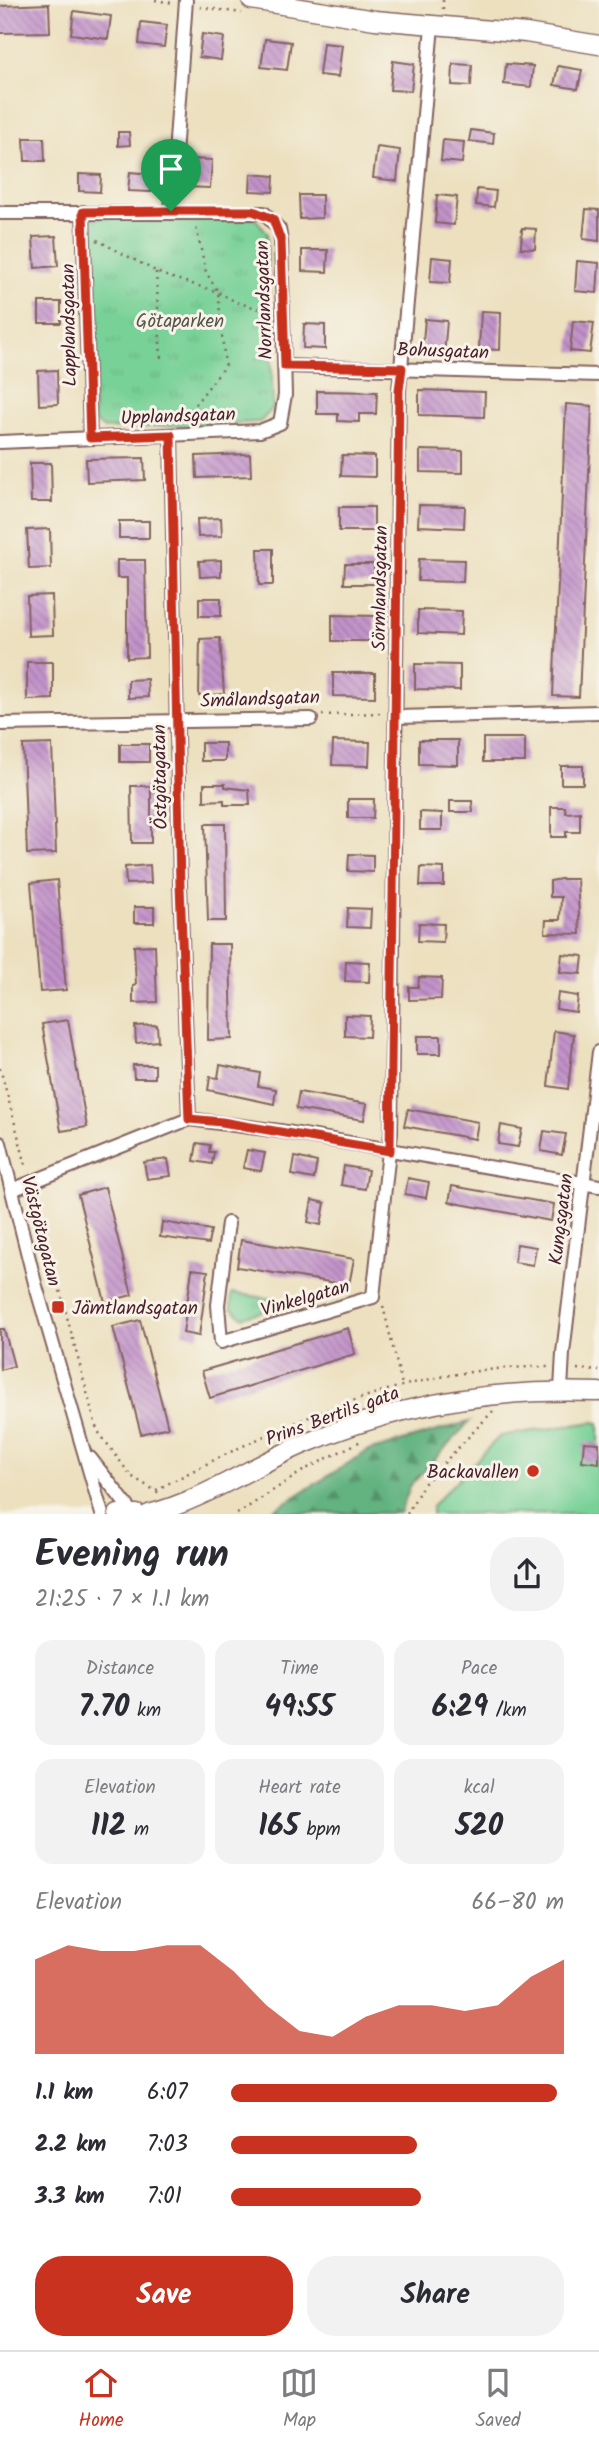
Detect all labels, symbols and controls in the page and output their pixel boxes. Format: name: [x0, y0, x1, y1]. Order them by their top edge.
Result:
pin: [141, 139, 201, 211]
icon: arrive: [152, 150, 190, 188]
street label: Norrlandsgatan: [248, 240, 282, 360]
street label: Lapplandsgatan: [54, 263, 86, 387]
park label: Götaparken: [136, 307, 224, 337]
street label: Bohusgatan: [396, 335, 490, 369]
street label: Upplandsgatan: [120, 400, 236, 434]
street label: Sörmlandsgatan: [365, 525, 397, 651]
street label: Smålandsgatan: [200, 683, 320, 717]
street label: Östgötagatan: [145, 724, 177, 830]
street label: Kungsgatan: [541, 1172, 582, 1267]
street label: Västgötagatan: [12, 1173, 68, 1290]
street label: Vinkelgatan: [258, 1272, 354, 1326]
place label: Jämtlandsgatan: [72, 1294, 198, 1324]
marker: Jämtlandsgatan: [50, 1299, 66, 1315]
street label: Prins Bertils gata: [262, 1379, 404, 1455]
place label: Backavallen: [427, 1458, 519, 1488]
marker: Backavallen: [525, 1463, 541, 1479]
text: Evening run: [35, 1526, 229, 1586]
button: share: [490, 1537, 564, 1611]
text: 21:25 · 7 × 1.1 km: [35, 1582, 209, 1618]
text: Distance: [86, 1654, 154, 1684]
text: Time: [280, 1654, 319, 1684]
text: Pace: [461, 1654, 497, 1684]
text: 7.70: [79, 1684, 129, 1732]
text: 49:55: [265, 1684, 334, 1732]
text: 6:29: [432, 1684, 488, 1732]
text: km: [129, 1696, 161, 1726]
text: /km: [488, 1696, 527, 1726]
text: Elevation: [84, 1773, 156, 1803]
text: Heart rate: [258, 1773, 341, 1803]
text: kcal: [464, 1773, 495, 1803]
text: 112: [91, 1803, 126, 1851]
text: 165: [258, 1803, 299, 1851]
text: 520: [455, 1803, 503, 1851]
text: m: [126, 1815, 149, 1845]
text: bpm: [299, 1815, 341, 1845]
text: Elevation: [35, 1885, 122, 1921]
text: 66–80 m: [472, 1885, 564, 1921]
text: 1.1 km: [35, 2075, 93, 2111]
text: 6:07: [147, 2075, 188, 2111]
text: 2.2 km: [35, 2127, 106, 2163]
text: 7:03: [147, 2127, 188, 2163]
text: 3.3 km: [35, 2179, 105, 2215]
text: 7:01: [147, 2179, 182, 2215]
button: Save: [35, 2256, 293, 2336]
button: Share: [307, 2256, 564, 2336]
tab: Home: [78, 2364, 124, 2436]
tab: Map: [280, 2364, 318, 2436]
tab: Saved: [475, 2364, 521, 2436]

